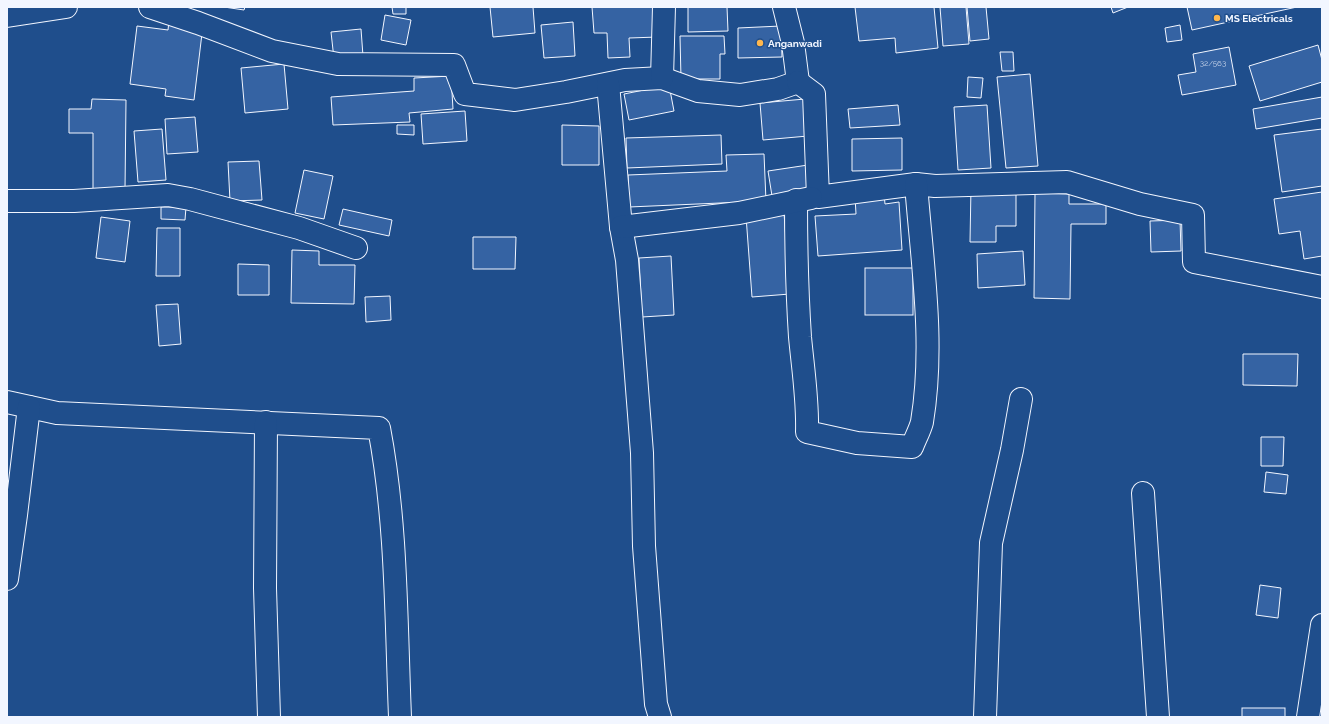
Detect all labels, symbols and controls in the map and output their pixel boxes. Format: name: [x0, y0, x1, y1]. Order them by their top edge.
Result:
marker: MS Electricals: [1212, 13, 1222, 23]
place label: MS Electricals: [1225, 13, 1293, 24]
marker: Anganwadi: [755, 38, 765, 48]
place label: Anganwadi: [768, 38, 822, 49]
house number: 32/563: [1200, 58, 1226, 68]

